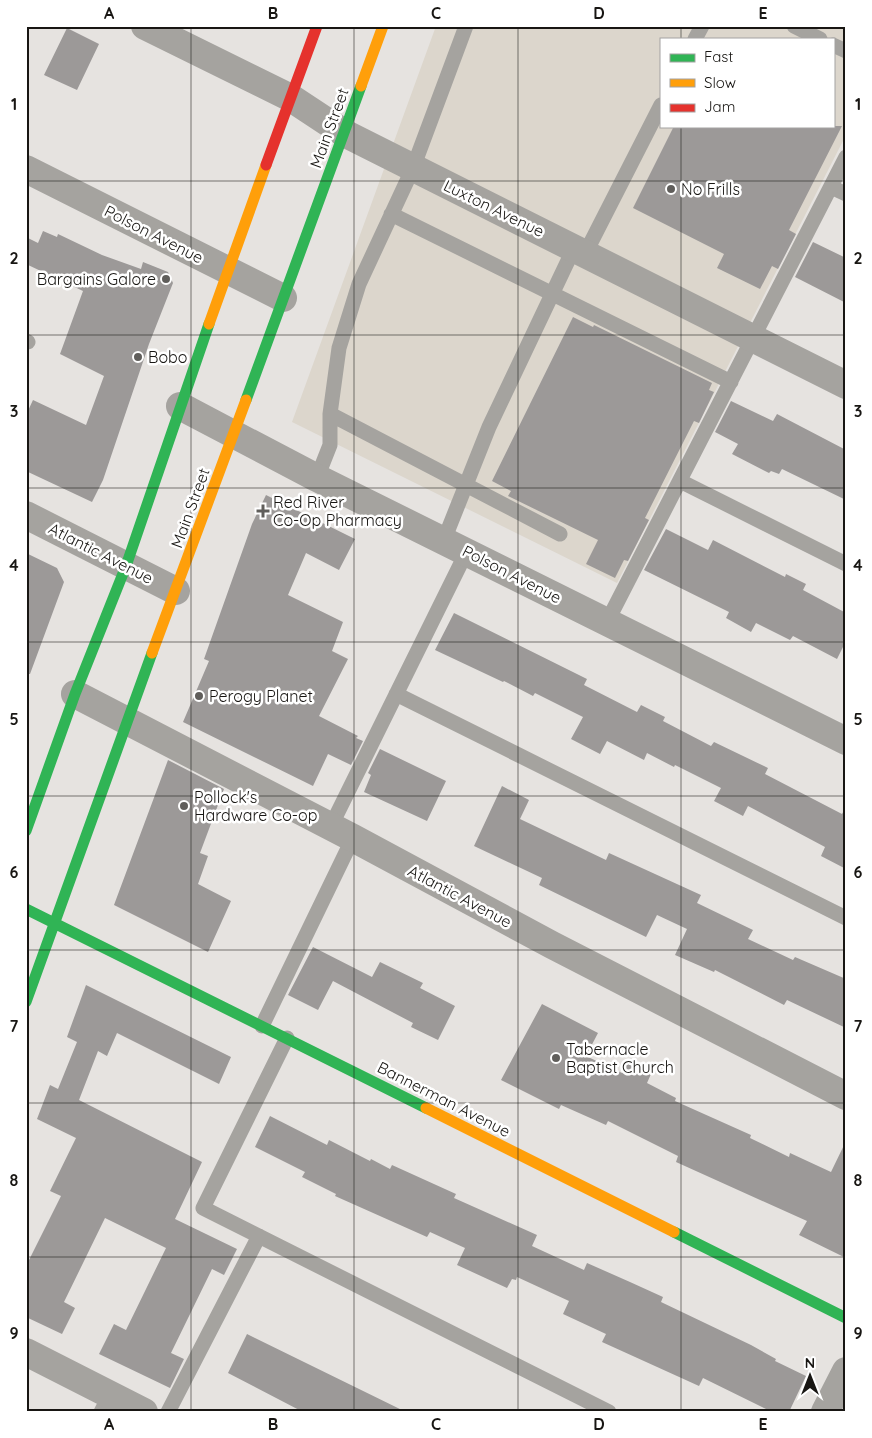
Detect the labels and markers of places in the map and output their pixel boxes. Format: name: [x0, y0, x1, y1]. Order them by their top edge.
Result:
place label: No Frills: [681, 179, 740, 199]
marker: No Frills: [665, 183, 677, 195]
place label: Bargains Galore: [37, 269, 156, 289]
marker: Bargains Galore: [160, 273, 172, 285]
place label: Bobo: [148, 347, 187, 367]
marker: Bobo: [132, 351, 144, 363]
place label: Red River Co-Op Pharmacy: [273, 492, 402, 530]
marker: Red River Co-Op Pharmacy: [257, 505, 269, 517]
place label: Perogy Planet: [209, 686, 313, 706]
marker: Perogy Planet: [193, 690, 205, 702]
place label: Pollock's Hardware Co-op: [194, 787, 317, 825]
marker: Pollock's Hardware Co-op: [178, 800, 190, 812]
place label: Tabernacle Baptist Church: [566, 1039, 674, 1077]
marker: Tabernacle Baptist Church: [550, 1052, 562, 1064]

